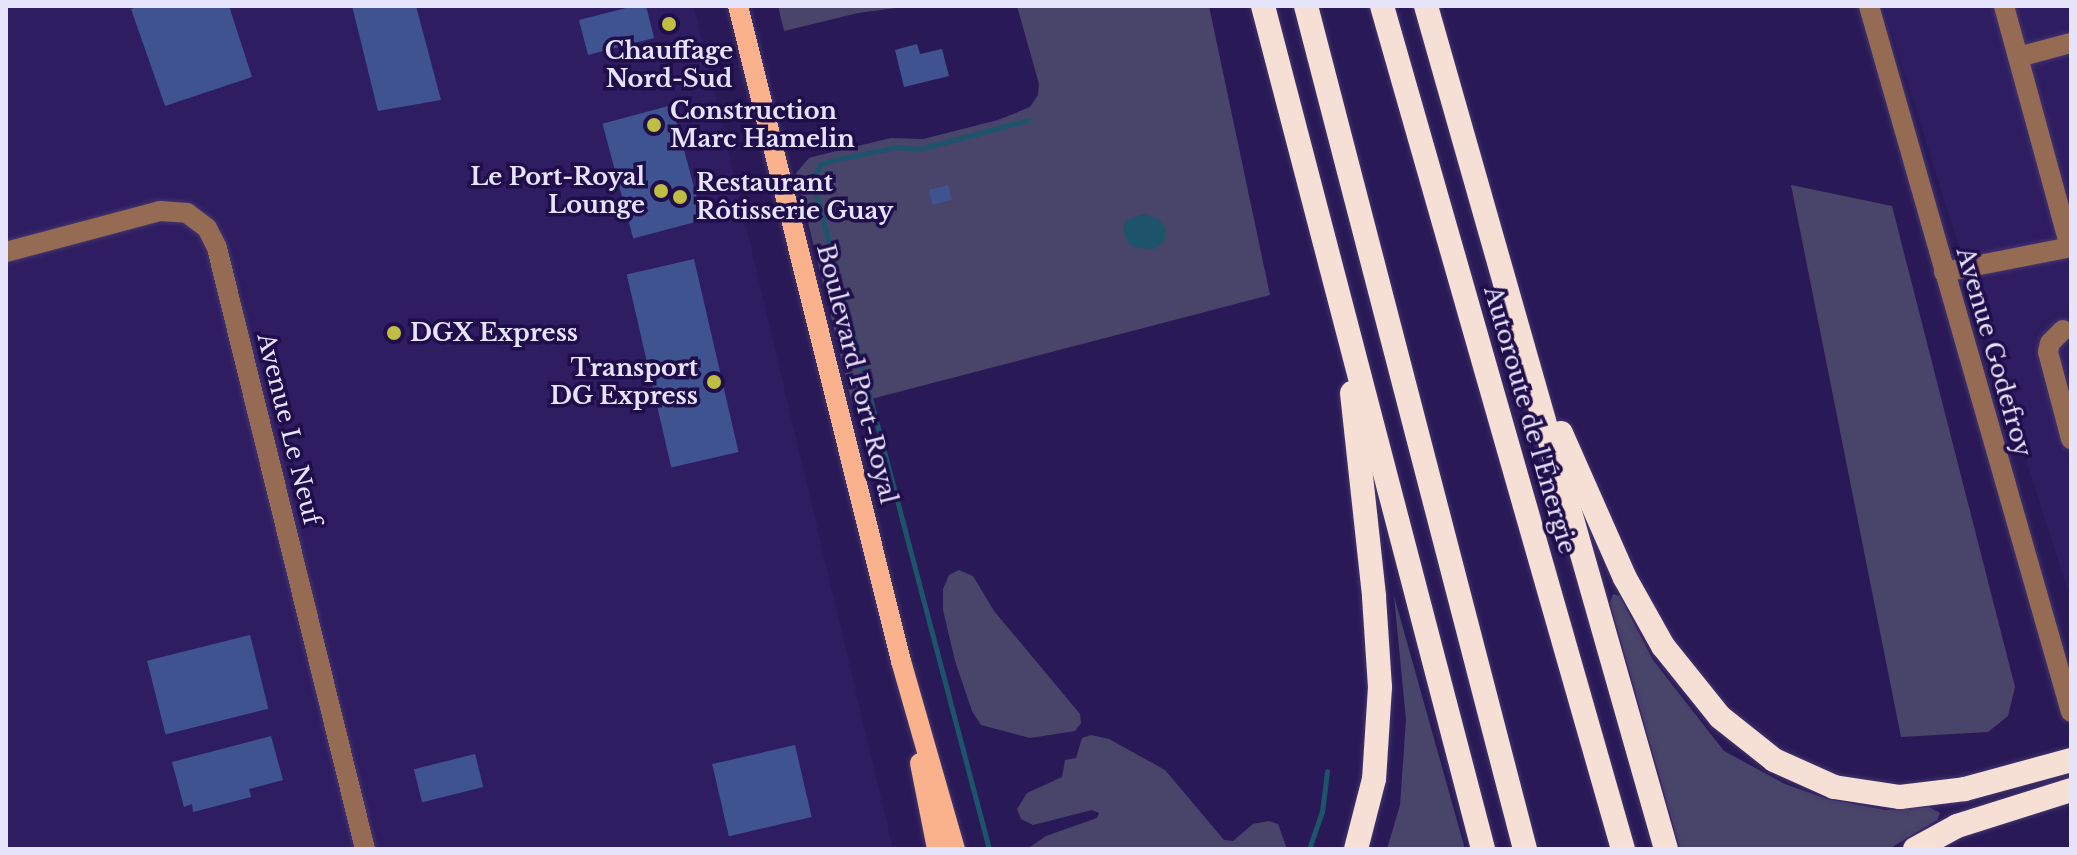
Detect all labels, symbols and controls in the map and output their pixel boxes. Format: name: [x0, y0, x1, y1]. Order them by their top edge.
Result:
marker: Chauffage Nord-Sud: [660, 15, 678, 33]
place label: Chauffage Nord-Sud: [605, 37, 733, 93]
place label: Construction Marc Hamelin: [670, 97, 855, 153]
marker: Construction Marc Hamelin: [645, 116, 663, 134]
place label: Le Port-Royal Lounge: [470, 163, 645, 219]
place label: Restaurant Rôtisserie Guay: [696, 169, 893, 225]
marker: Le Port-Royal Lounge: [652, 182, 670, 200]
marker: Restaurant Rôtisserie Guay: [671, 188, 689, 206]
street label: Boulevard Port-Royal: [811, 241, 903, 507]
street label: Avenue Godefroy: [1950, 244, 2038, 460]
street label: Autoroute de l'Énergie: [1478, 283, 1582, 557]
place label: DGX Express: [410, 319, 579, 347]
marker: DGX Express: [385, 324, 403, 342]
street label: Avenue Le Neuf: [251, 330, 327, 528]
place label: Transport DG Express: [550, 354, 698, 410]
marker: Transport DG Express: [705, 373, 723, 391]

